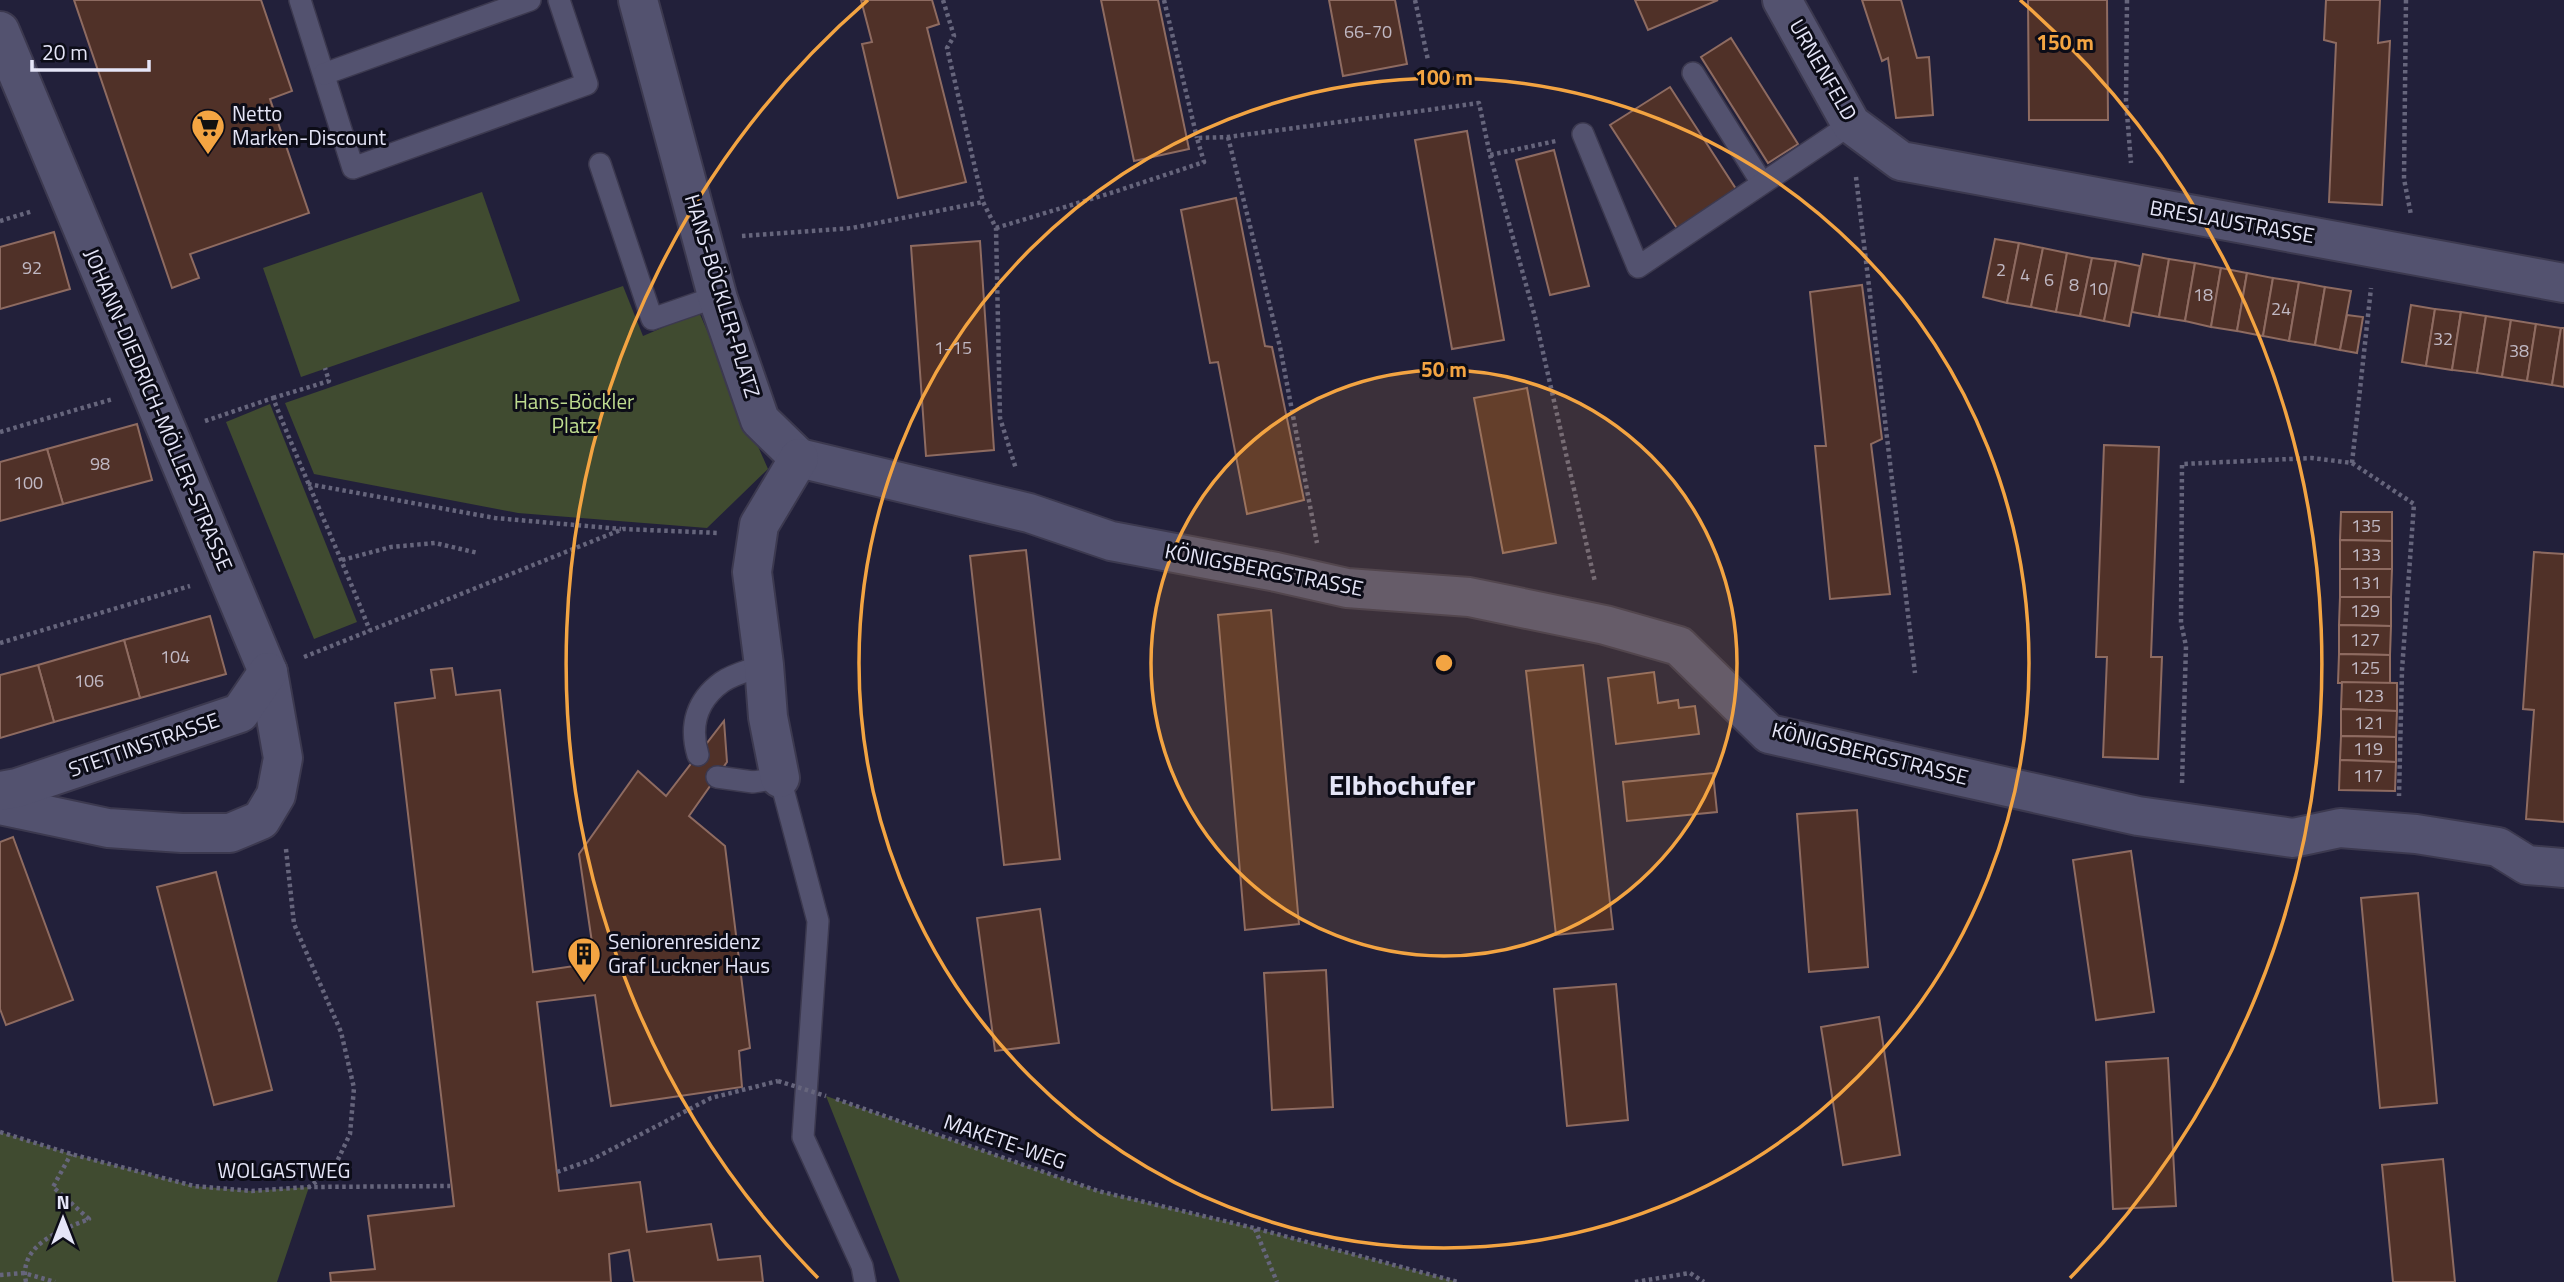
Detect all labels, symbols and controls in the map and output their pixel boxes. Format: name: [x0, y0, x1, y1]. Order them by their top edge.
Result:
street label: URNENFELD: [1782, 13, 1866, 126]
house number: 66-70: [1344, 18, 1392, 45]
text: 150 m: [2036, 26, 2094, 58]
scale bar: [32, 28, 149, 72]
text: 20 m: [42, 36, 88, 68]
text: 100 m: [1415, 61, 1473, 93]
place label: Netto Marken-Discount: [232, 97, 387, 153]
supermarket icon: Netto Marken-Discount: [189, 107, 227, 156]
street label: HANS-BÖCKLER-PLATZ: [677, 190, 769, 402]
street label: BRESLAUSTRASSE: [2147, 191, 2317, 251]
street label: JOHANN-DIEDRICH-MÖLLER-STRASSE: [76, 243, 242, 576]
house number: 92: [22, 254, 42, 281]
house number: 2: [1996, 256, 2006, 283]
house number: 4: [2020, 261, 2030, 288]
house number: 6: [2044, 266, 2054, 293]
house number: 8: [2069, 271, 2079, 298]
house number: 10: [2088, 275, 2108, 302]
house number: 18: [2193, 281, 2213, 308]
house number: 24: [2271, 295, 2291, 322]
house number: 32: [2433, 325, 2453, 352]
house number: 1-15: [934, 334, 972, 361]
house number: 38: [2509, 337, 2529, 364]
text: 50 m: [1421, 353, 1467, 385]
park label: Hans-Böckler Platz: [514, 385, 634, 441]
house number: 98: [90, 450, 110, 477]
house number: 100: [13, 469, 43, 496]
house number: 135: [2351, 512, 2381, 539]
street label: KÖNIGSBERGSTRASSE: [1162, 534, 1366, 604]
house number: 133: [2351, 541, 2381, 568]
house number: 131: [2351, 569, 2381, 596]
house number: 129: [2350, 597, 2380, 624]
house number: 127: [2350, 626, 2380, 653]
house number: 104: [160, 643, 190, 670]
centre of rings: [1432, 651, 1456, 675]
house number: 125: [2350, 654, 2380, 681]
house number: 106: [74, 667, 104, 694]
house number: 123: [2354, 682, 2384, 709]
street label: STETTINSTRASSE: [64, 703, 223, 785]
house number: 121: [2354, 709, 2384, 736]
street label: KÖNIGSBERGSTRASSE: [1769, 713, 1972, 793]
house number: 119: [2353, 735, 2383, 762]
house number: 117: [2353, 762, 2383, 789]
district label: Elbhochufer: [1329, 763, 1475, 806]
place label: Seniorenresidenz Graf Luckner Haus: [608, 925, 770, 981]
building icon: Seniorenresidenz Graf Luckner Haus: [565, 935, 603, 984]
street label: MAKETE-WEG: [940, 1105, 1071, 1177]
street label: WOLGASTWEG: [218, 1154, 350, 1186]
north arrow: [28, 1184, 98, 1254]
text: N: [56, 1187, 70, 1216]

